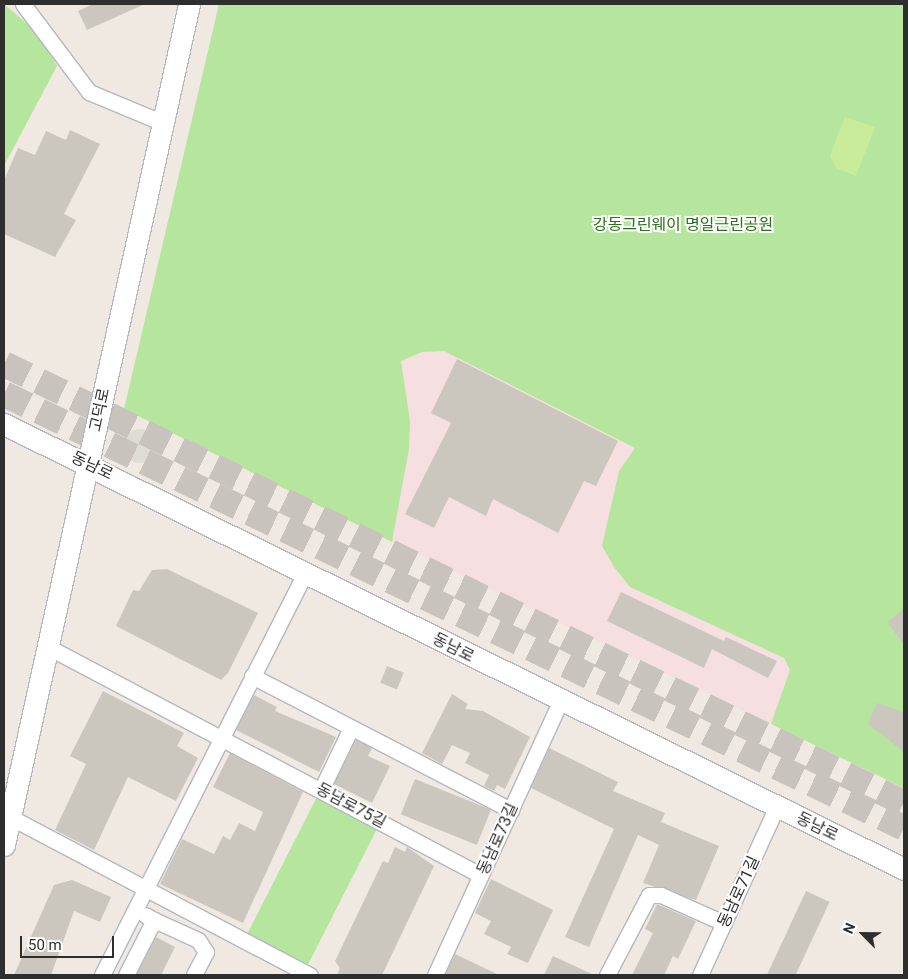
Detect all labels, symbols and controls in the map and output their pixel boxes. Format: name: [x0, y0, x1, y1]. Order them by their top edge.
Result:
park label: 강동그린웨이 명일근린공원: [593, 215, 773, 235]
street label: 고덕로: [86, 386, 114, 434]
street label: 동남로: [68, 448, 116, 484]
street label: 동남로: [429, 629, 477, 667]
street label: 동남로75길: [313, 779, 389, 833]
street label: 동남로73길: [474, 800, 522, 878]
street label: 동남로: [793, 809, 841, 845]
street label: 동남로71길: [714, 853, 764, 931]
north arrow: [838, 909, 888, 959]
text: N: [840, 920, 858, 936]
scale bar: [22, 926, 116, 958]
text: 50 m: [28, 936, 62, 954]

